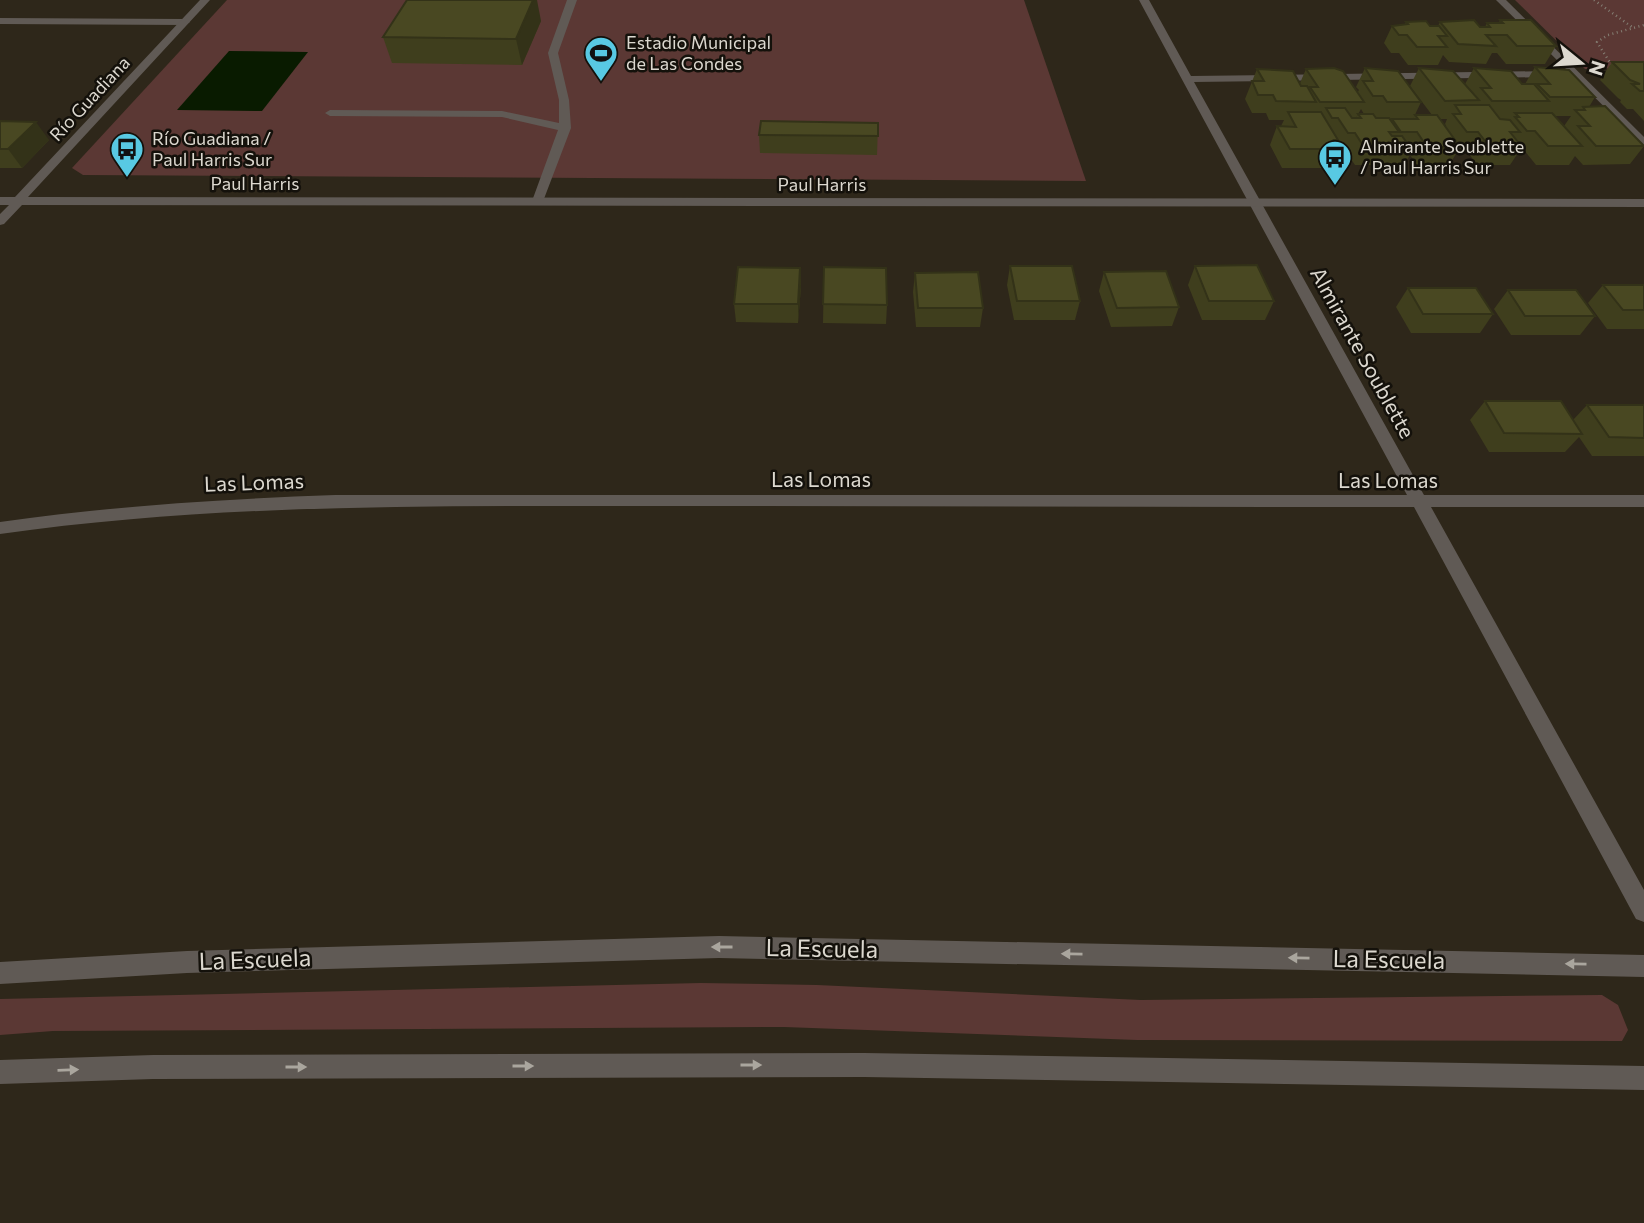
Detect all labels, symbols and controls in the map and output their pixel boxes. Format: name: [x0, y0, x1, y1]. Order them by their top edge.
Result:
north arrow: [1546, 28, 1616, 98]
place label: Estadio Municipal de Las Condes: [626, 31, 771, 74]
sports icon: Estadio Municipal de Las Condes: [582, 34, 620, 83]
street label: Río Guadiana: [44, 51, 134, 145]
text: N: [1585, 58, 1611, 79]
place label: Río Guadiana / Paul Harris Sur: [152, 127, 272, 170]
bus stop icon: Río Guadiana / Paul Harris Sur: [108, 130, 146, 179]
place label: Almirante Soublette / Paul Harris Sur: [1360, 135, 1524, 178]
bus stop icon: Almirante Soublette / Paul Harris Sur: [1316, 138, 1354, 187]
street label: Paul Harris: [211, 172, 299, 194]
street label: Paul Harris: [778, 173, 866, 195]
street label: Almirante Soublette: [1306, 262, 1421, 442]
street label: Las Lomas: [771, 466, 871, 491]
street label: Las Lomas: [204, 467, 304, 496]
street label: Las Lomas: [1338, 467, 1438, 492]
street label: La Escuela: [765, 932, 879, 963]
one-way arrow: [711, 941, 733, 953]
street label: La Escuela: [198, 942, 312, 975]
street label: La Escuela: [1332, 943, 1446, 974]
one-way arrow: [1061, 948, 1083, 959]
one-way arrow: [1288, 952, 1310, 964]
one-way arrow: [1565, 959, 1587, 970]
one-way arrow: [740, 1059, 762, 1071]
one-way arrow: [512, 1060, 534, 1072]
one-way arrow: [285, 1061, 307, 1073]
one-way arrow: [57, 1064, 79, 1076]

